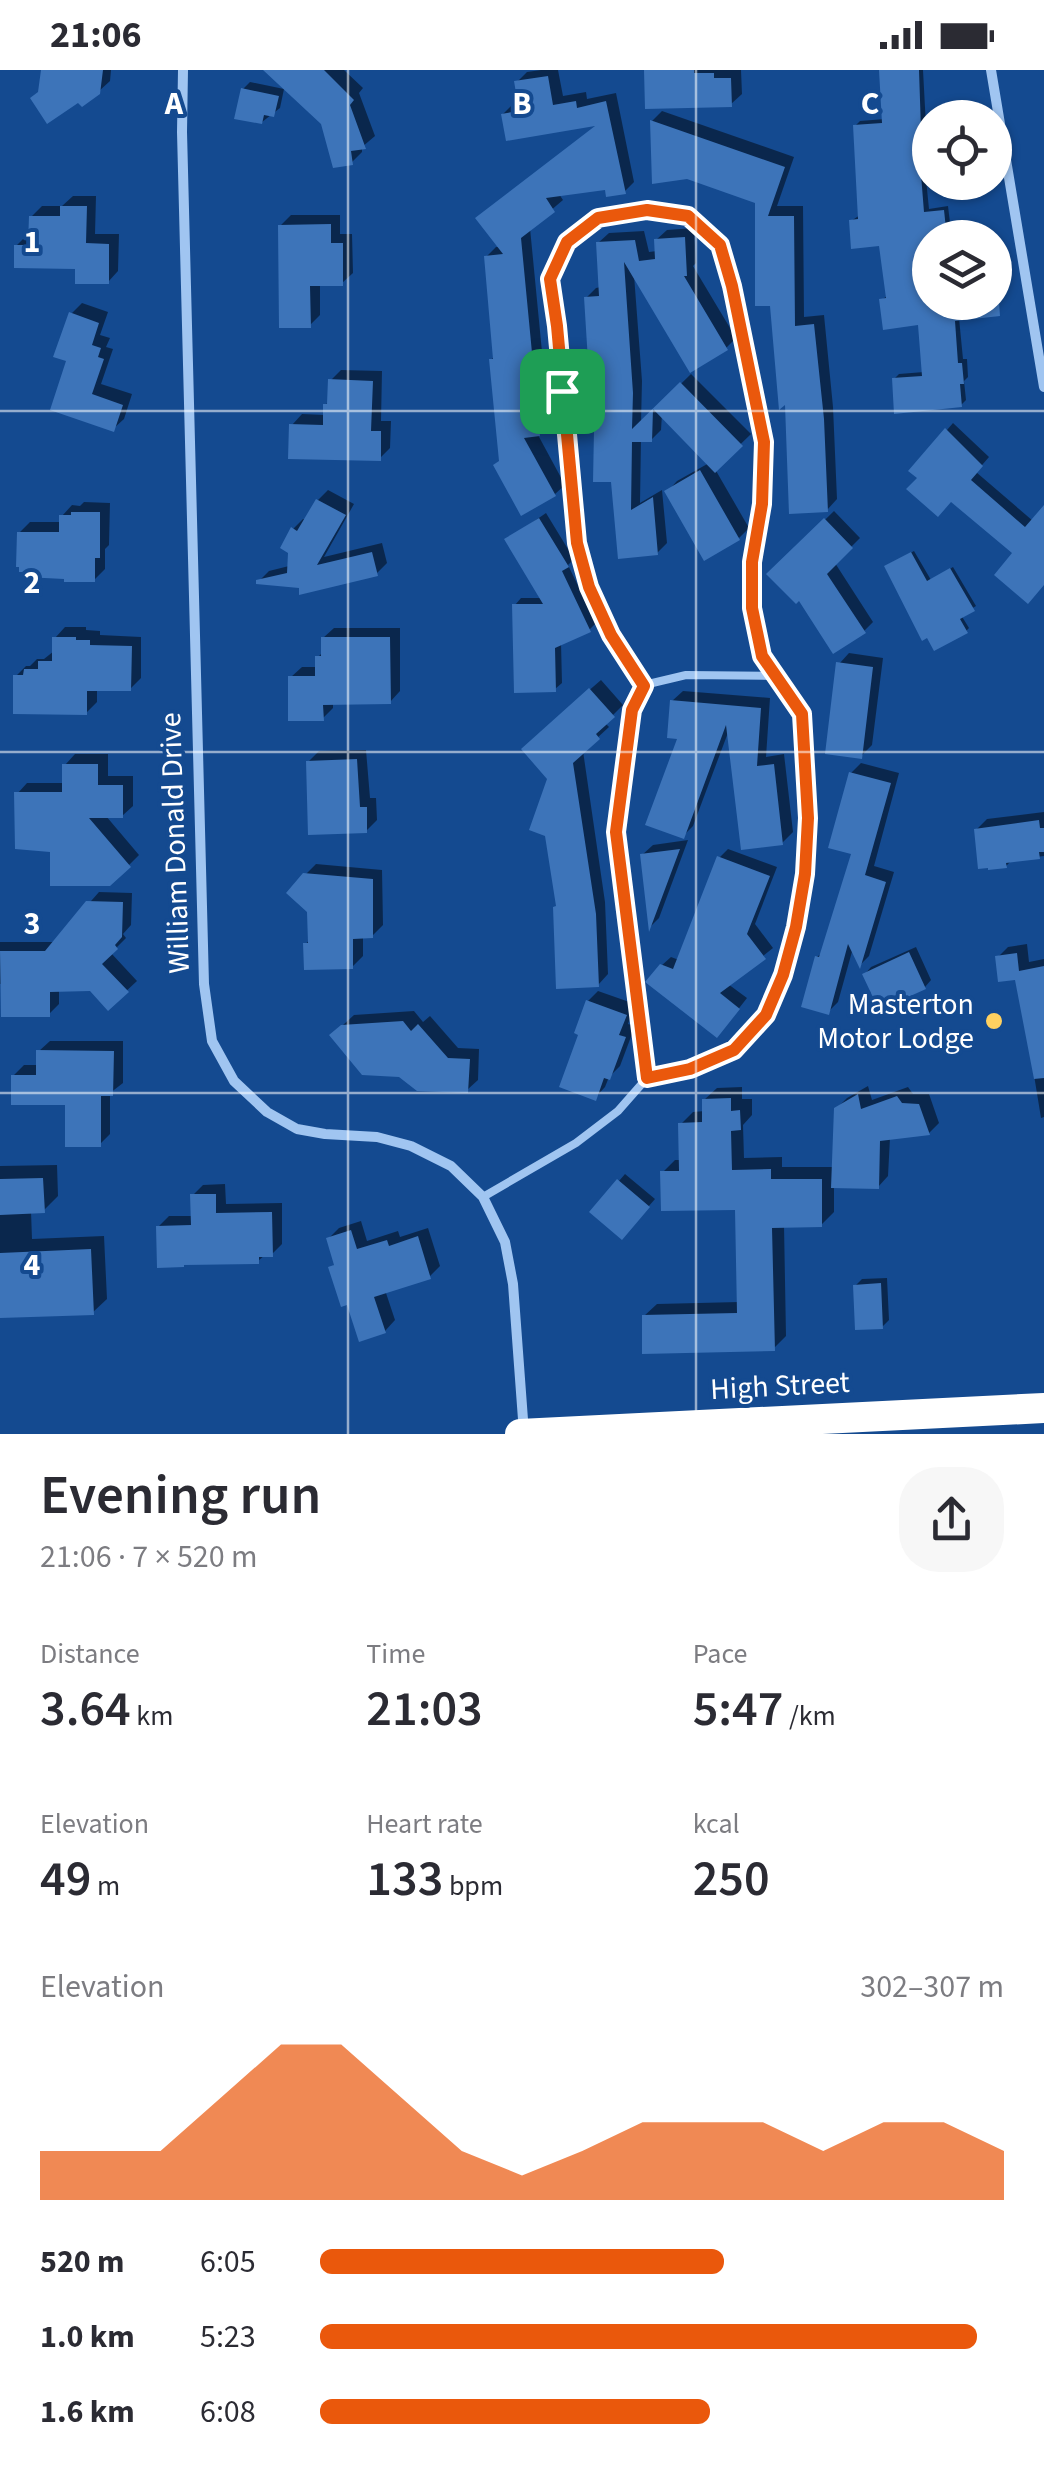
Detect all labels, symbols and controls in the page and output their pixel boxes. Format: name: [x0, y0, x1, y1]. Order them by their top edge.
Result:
text: 21:06: [50, 8, 142, 62]
text: A: [164, 81, 184, 127]
text: B: [512, 81, 532, 127]
text: C: [861, 81, 879, 127]
map controls: [912, 100, 1012, 320]
button: locate: [912, 100, 1012, 200]
text: 1: [24, 219, 40, 265]
button: layers: [912, 220, 1012, 320]
pin: [520, 349, 605, 434]
icon: arrive: [535, 364, 590, 419]
text: 2: [24, 560, 40, 606]
street label: William Donald Drive: [149, 712, 201, 974]
text: 3: [24, 901, 40, 947]
place label: Masterton Motor Lodge: [817, 983, 974, 1060]
marker: Masterton Motor Lodge: [983, 1010, 1005, 1032]
text: 4: [24, 1242, 41, 1288]
street label: High Street: [709, 1361, 851, 1411]
text: Evening run: [40, 1457, 321, 1535]
button: share: [899, 1467, 1004, 1572]
text: 21:06 · 7 × 520 m: [40, 1534, 258, 1580]
text: Distance: [40, 1634, 140, 1674]
text: Time: [366, 1634, 425, 1674]
text: Pace: [693, 1634, 748, 1674]
text: 3.64: [40, 1674, 131, 1745]
text: 21:03: [366, 1674, 483, 1745]
text: 5:47: [693, 1674, 783, 1745]
text: km: [131, 1696, 173, 1736]
text: /km: [783, 1696, 836, 1736]
text: Elevation: [40, 1804, 149, 1844]
text: Heart rate: [366, 1804, 483, 1844]
text: kcal: [693, 1804, 740, 1844]
text: 49: [40, 1844, 91, 1915]
text: 133: [366, 1844, 443, 1915]
text: 250: [693, 1844, 770, 1915]
text: m: [91, 1866, 120, 1906]
text: bpm: [443, 1866, 503, 1906]
text: Elevation: [40, 1964, 165, 2010]
text: 302–307 m: [860, 1964, 1004, 2010]
text: 520 m: [40, 2239, 125, 2285]
text: 6:05: [200, 2239, 256, 2285]
text: 1.0 km: [40, 2314, 135, 2360]
text: 5:23: [200, 2314, 256, 2360]
text: 1.6 km: [40, 2389, 135, 2435]
text: 6:08: [200, 2389, 256, 2435]

